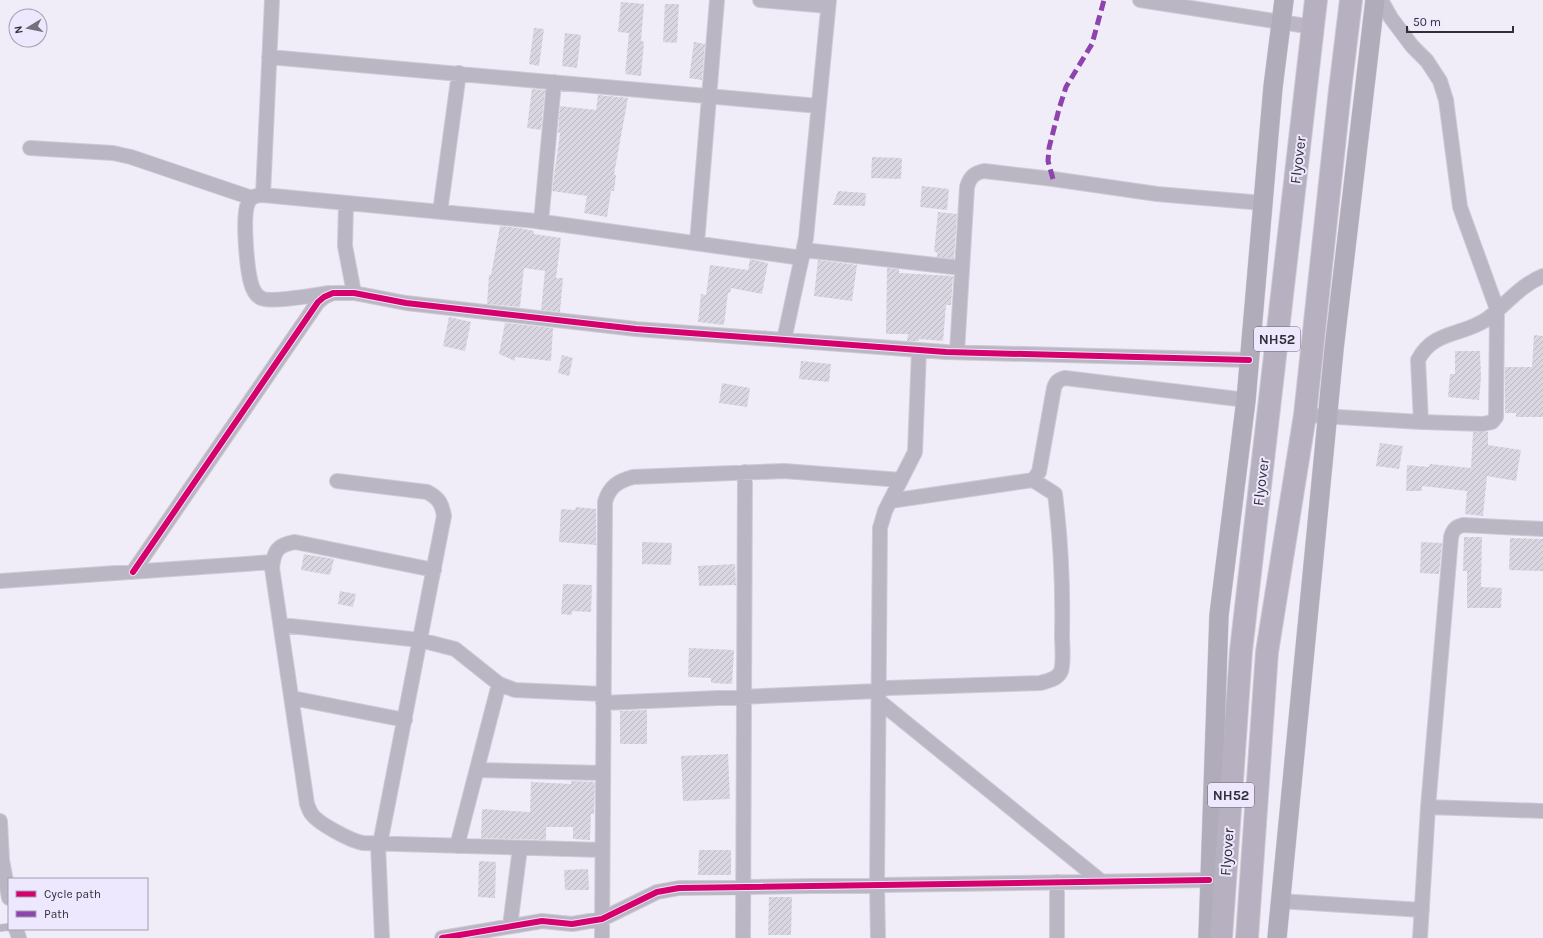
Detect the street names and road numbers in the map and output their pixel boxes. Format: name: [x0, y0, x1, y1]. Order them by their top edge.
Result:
street label: Flyover: [1286, 135, 1310, 185]
road number: NH52: [1254, 327, 1300, 351]
street label: Flyover: [1249, 457, 1273, 507]
road number: NH52: [1208, 783, 1254, 807]
street label: Flyover: [1216, 827, 1238, 877]

